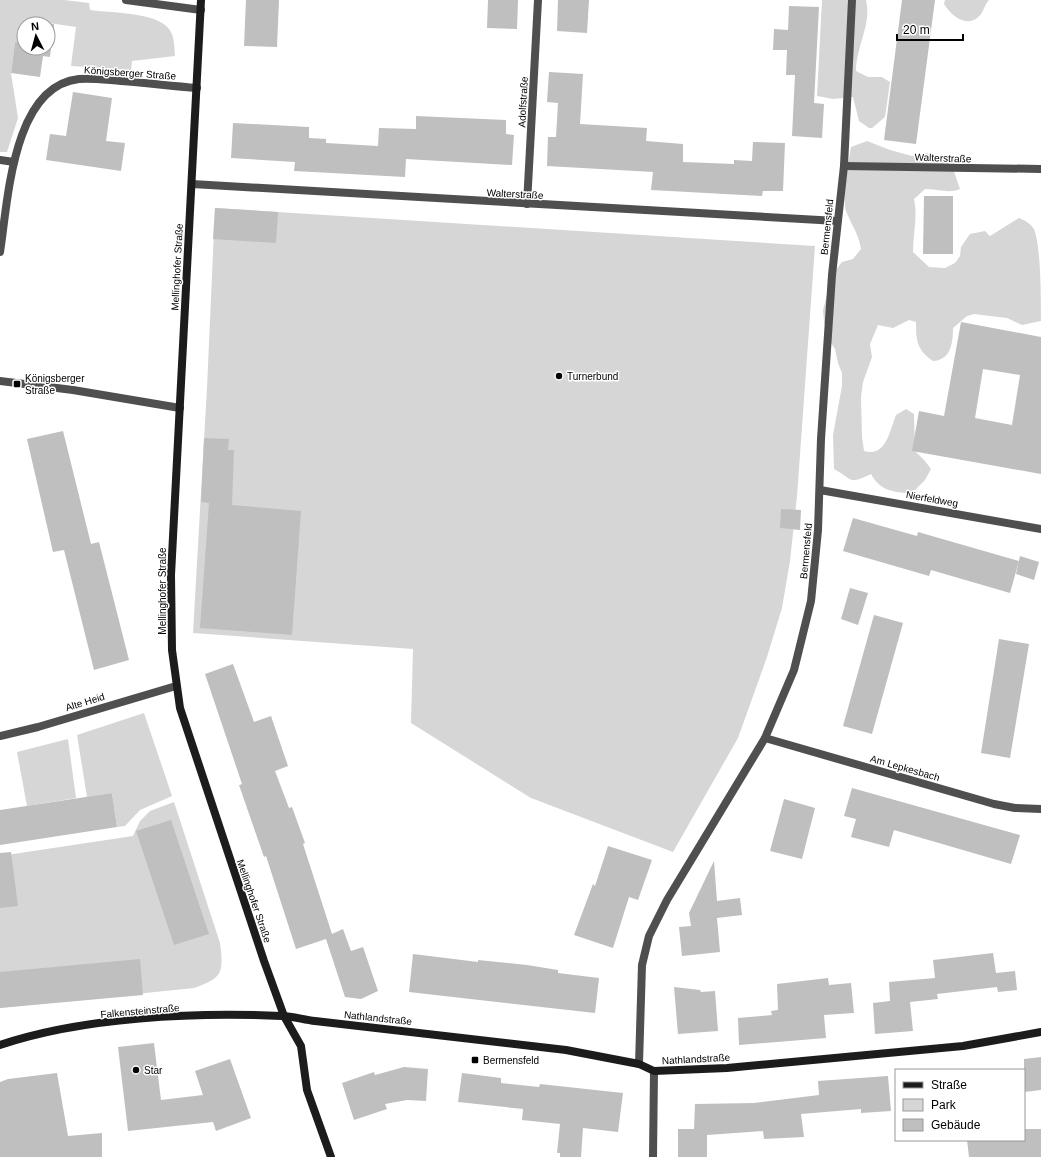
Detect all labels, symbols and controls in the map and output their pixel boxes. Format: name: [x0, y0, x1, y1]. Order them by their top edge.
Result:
north arrow: [16, 16, 56, 56]
scale bar: [897, 16, 963, 42]
text: N: [30, 20, 40, 32]
text: 20 m: [903, 23, 930, 37]
street label: Königsberger Straße: [84, 64, 177, 82]
street label: Adolfstraße: [516, 76, 530, 128]
street label: Walterstraße: [914, 152, 972, 165]
street label: Walterstraße: [486, 187, 544, 201]
street label: Bermensfeld: [819, 199, 835, 255]
street label: Mellinghofer Straße: [169, 223, 185, 311]
marker: Turnerbund: [554, 371, 564, 381]
place label: Turnerbund: [567, 371, 618, 382]
place label: Königsberger Straße: [25, 373, 85, 396]
marker: Königsberger Straße: [12, 379, 22, 389]
street label: Nierfeldweg: [905, 489, 959, 509]
street label: Bermensfeld: [798, 523, 814, 579]
street label: Mellinghofer Straße: [157, 547, 168, 635]
street label: Alte Heid: [64, 691, 106, 713]
street label: Am Lepkesbach: [869, 753, 941, 783]
street label: Mellinghofer Straße: [235, 858, 274, 944]
street label: Falkensteinstraße: [100, 1002, 181, 1020]
street label: Nathlandstraße: [343, 1009, 413, 1027]
street label: Nathlandstraße: [662, 1052, 731, 1066]
marker: Bermensfeld: [470, 1055, 480, 1065]
place label: Bermensfeld: [483, 1055, 539, 1066]
marker: Star: [131, 1065, 141, 1075]
place label: Star: [144, 1065, 163, 1076]
legend: [895, 1069, 1025, 1141]
text: Straße: [931, 1078, 967, 1092]
text: Park: [931, 1098, 957, 1112]
text: Gebäude: [931, 1118, 981, 1132]

